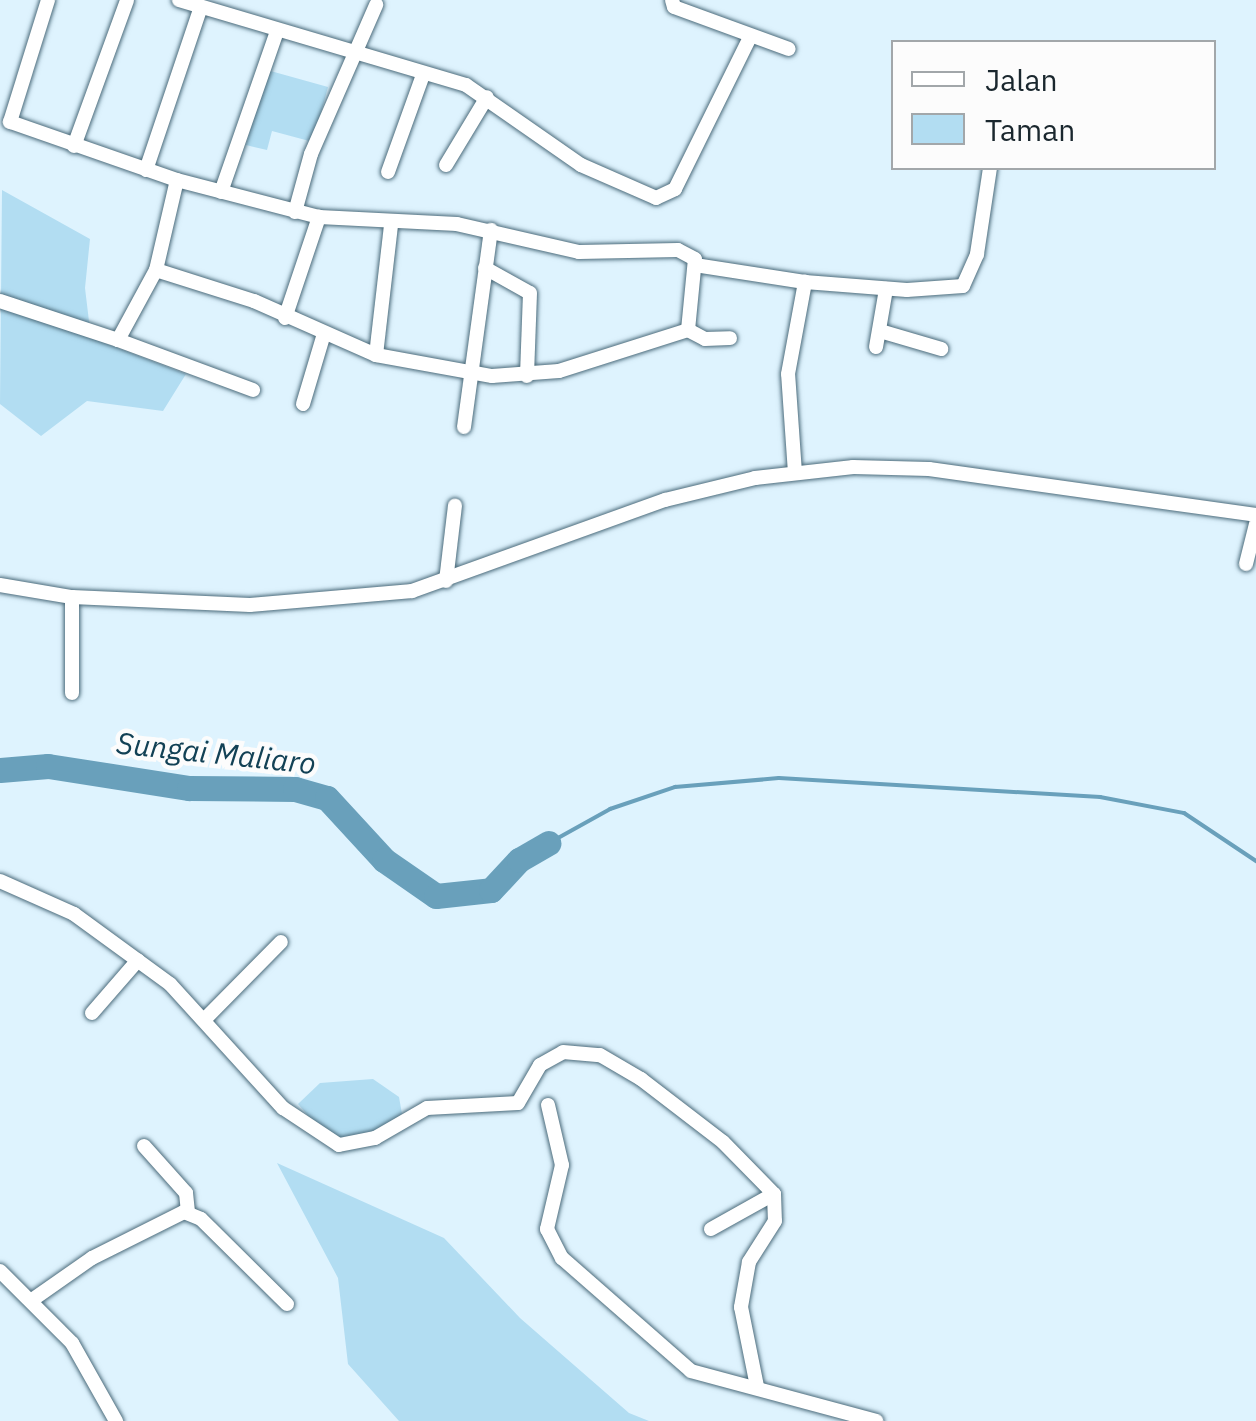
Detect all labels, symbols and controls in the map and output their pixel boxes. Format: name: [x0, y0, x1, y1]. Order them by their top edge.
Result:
legend: [891, 40, 1216, 170]
text: Jalan: [985, 60, 1058, 99]
text: Taman: [985, 110, 1075, 149]
water label: Sungai Maliaro: [114, 725, 318, 781]

